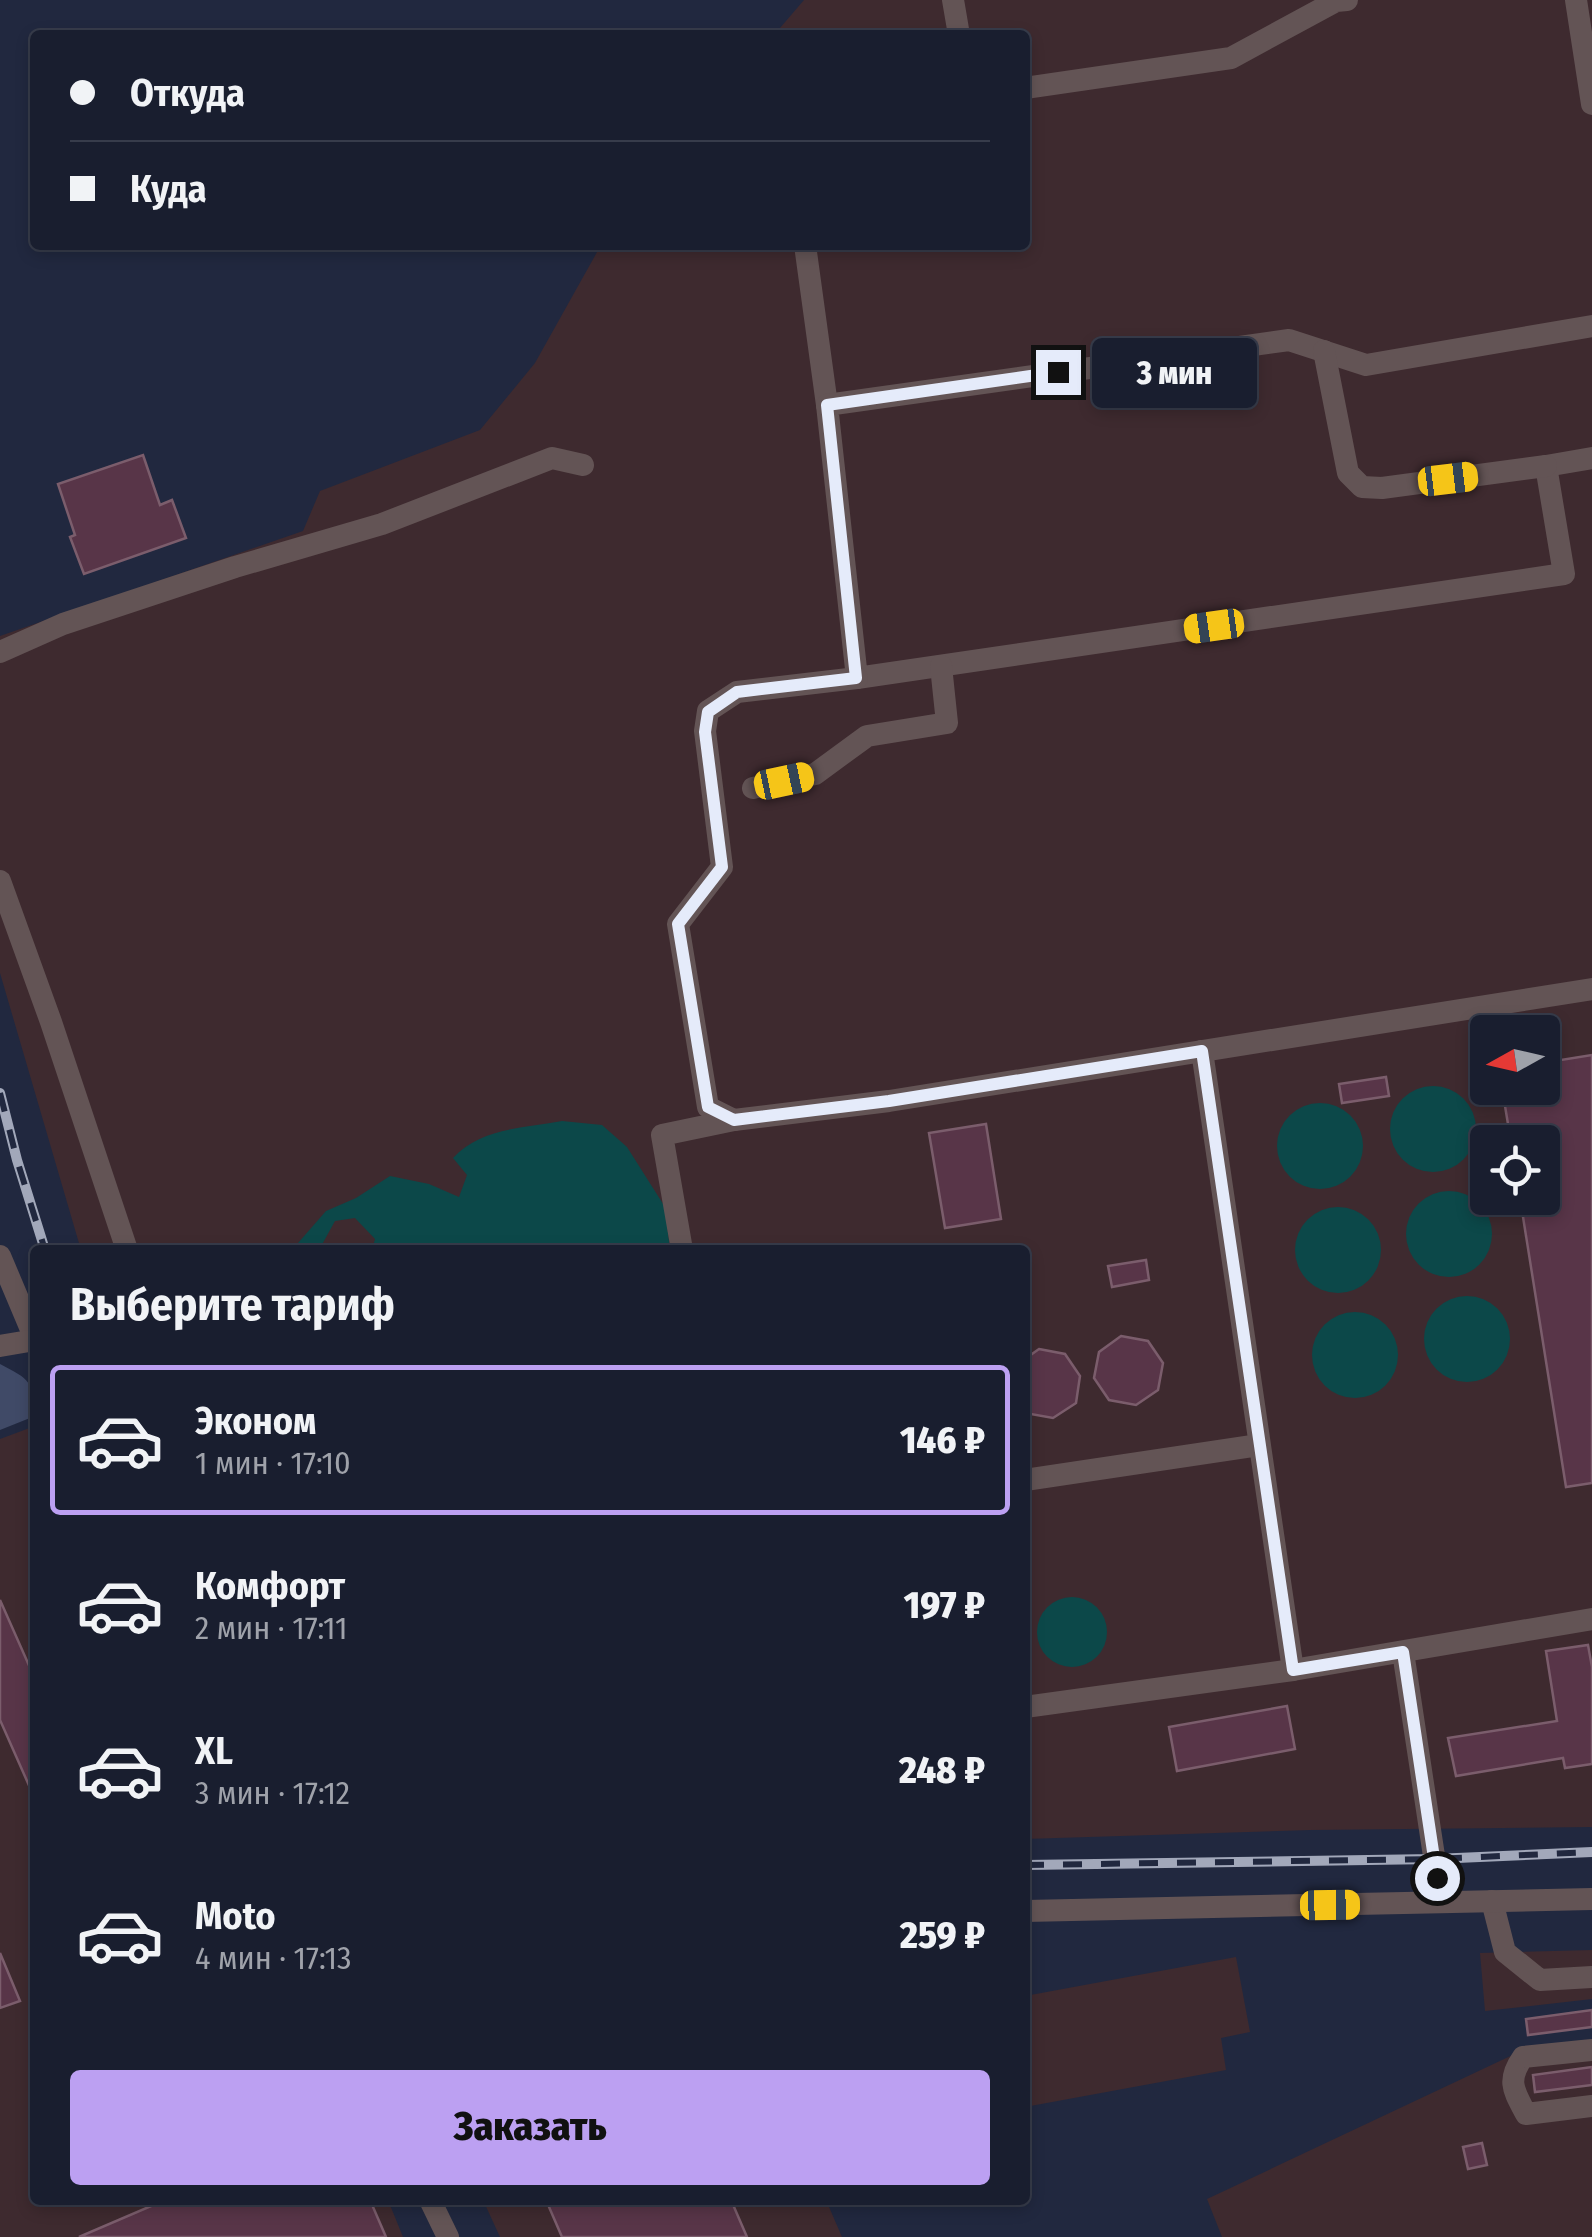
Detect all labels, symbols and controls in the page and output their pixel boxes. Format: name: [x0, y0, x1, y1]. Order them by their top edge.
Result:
text: Откуда: [130, 70, 245, 116]
text: Куда: [130, 166, 207, 212]
callout: 3 мин: [1093, 337, 1258, 407]
route end: [1036, 350, 1081, 395]
text: 3 мин: [1137, 354, 1212, 392]
car: [1416, 460, 1480, 498]
car: [1182, 607, 1246, 645]
car: [752, 760, 816, 802]
north arrow: [1470, 1015, 1560, 1105]
map controls: [1470, 1015, 1560, 1215]
button: locate: [1470, 1125, 1560, 1215]
text: Выберите тариф: [70, 1278, 395, 1332]
icon: car: [75, 1395, 165, 1485]
text: Эконом: [195, 1398, 316, 1444]
text: 146 ₽: [900, 1417, 985, 1463]
text: 1 мин · 17:10: [195, 1444, 351, 1482]
icon: car: [75, 1560, 165, 1650]
text: Комфорт: [195, 1563, 345, 1609]
text: 197 ₽: [904, 1582, 985, 1628]
text: 2 мин · 17:11: [195, 1609, 348, 1647]
icon: car: [75, 1725, 165, 1815]
text: XL: [195, 1728, 233, 1774]
text: 248 ₽: [899, 1747, 985, 1793]
text: 3 мин · 17:12: [195, 1774, 350, 1812]
route start: [1415, 1856, 1460, 1901]
car: [1300, 1889, 1360, 1921]
icon: car: [75, 1890, 165, 1980]
text: Moto: [195, 1893, 276, 1939]
text: 259 ₽: [900, 1912, 985, 1958]
text: 4 мин · 17:13: [195, 1939, 351, 1977]
button: Заказать: [70, 2070, 990, 2185]

